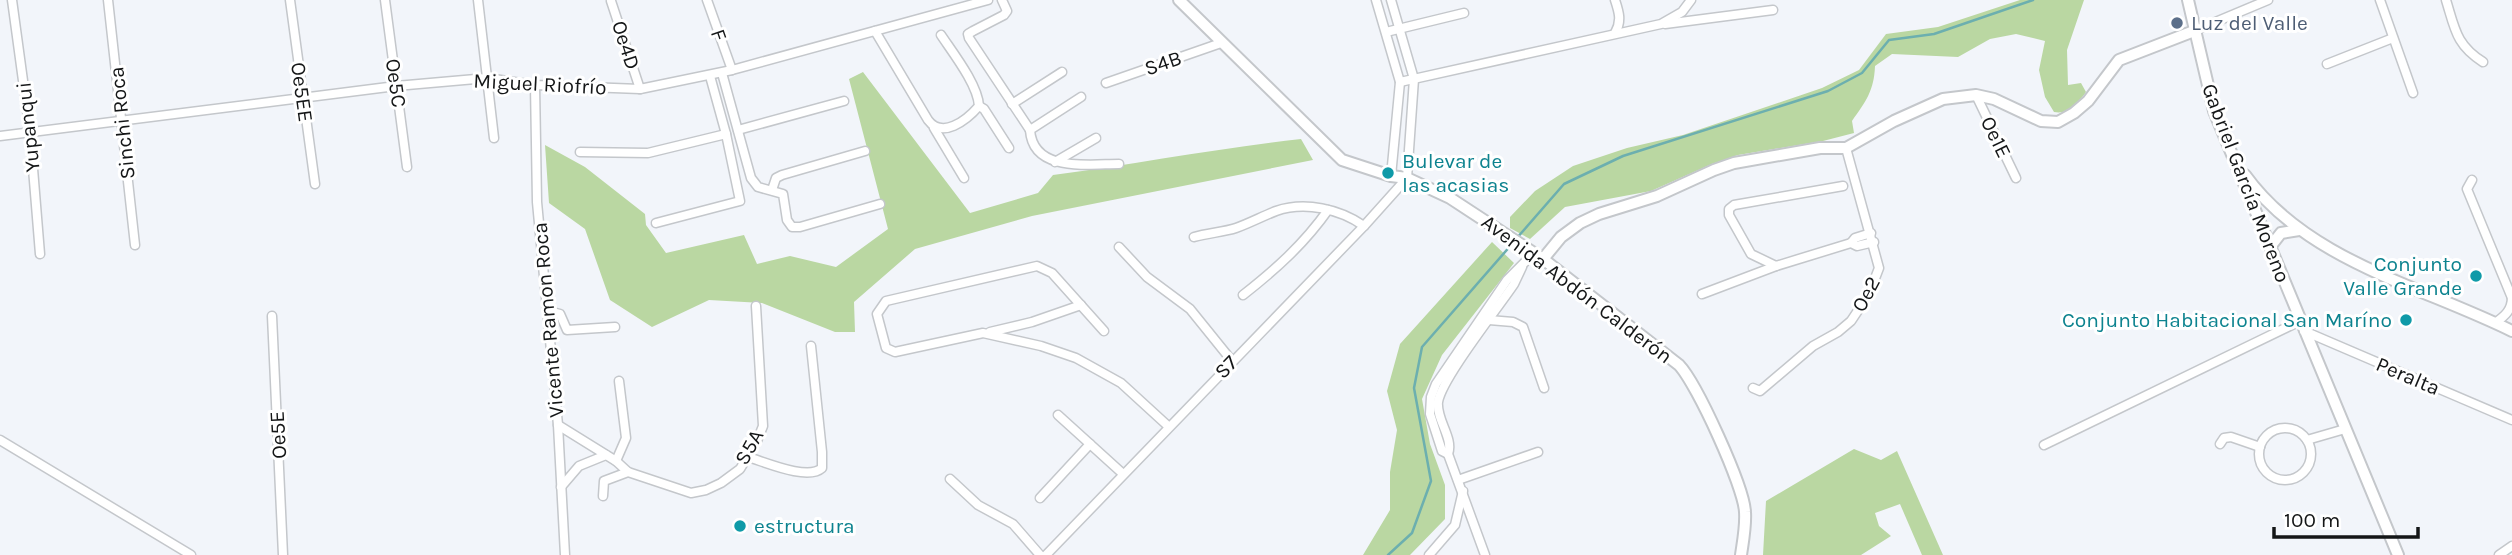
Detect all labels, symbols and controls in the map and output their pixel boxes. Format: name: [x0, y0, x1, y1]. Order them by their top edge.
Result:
place label: Luz del Valle: [2191, 11, 2308, 35]
marker: Luz del Valle: [2169, 15, 2185, 31]
street label: Oe4D: [607, 18, 645, 72]
street label: F: [706, 26, 732, 44]
street label: S4B: [1141, 46, 1185, 80]
street label: Oe5C: [381, 57, 411, 109]
street label: Oe5EE: [286, 61, 318, 123]
street label: Sinchi Roca: [104, 65, 140, 181]
street label: Miguel Riofrío: [473, 69, 607, 99]
street label: Gabriel García Moreno: [2197, 80, 2295, 286]
street label: Yupanqui: [11, 81, 45, 173]
street label: Oe1E: [1976, 112, 2016, 162]
place label: Bulevar de las acasias: [1402, 149, 1509, 197]
marker: Bulevar de las acasias: [1380, 165, 1396, 181]
street label: Avenida Abdón Calderón: [1477, 210, 1677, 368]
street label: Vicente Ramon Roca: [528, 221, 568, 419]
place label: Conjunto Valle Grande: [2343, 252, 2462, 300]
marker: Conjunto Valle Grande: [2468, 268, 2484, 284]
street label: Oe2: [1847, 272, 1885, 316]
place label: Conjunto Habitacional San Maríno: [2062, 308, 2392, 332]
marker: Conjunto Habitacional San Maríno: [2398, 312, 2414, 328]
street label: S7: [1210, 350, 1243, 383]
street label: Peralta: [2373, 352, 2443, 400]
street label: Oe5E: [265, 410, 291, 460]
street label: S5A: [730, 425, 768, 469]
scale bar: [2274, 496, 2418, 540]
text: 100 m: [2284, 508, 2341, 532]
place label: estructura: [754, 514, 855, 538]
marker: estructura: [732, 518, 748, 534]

